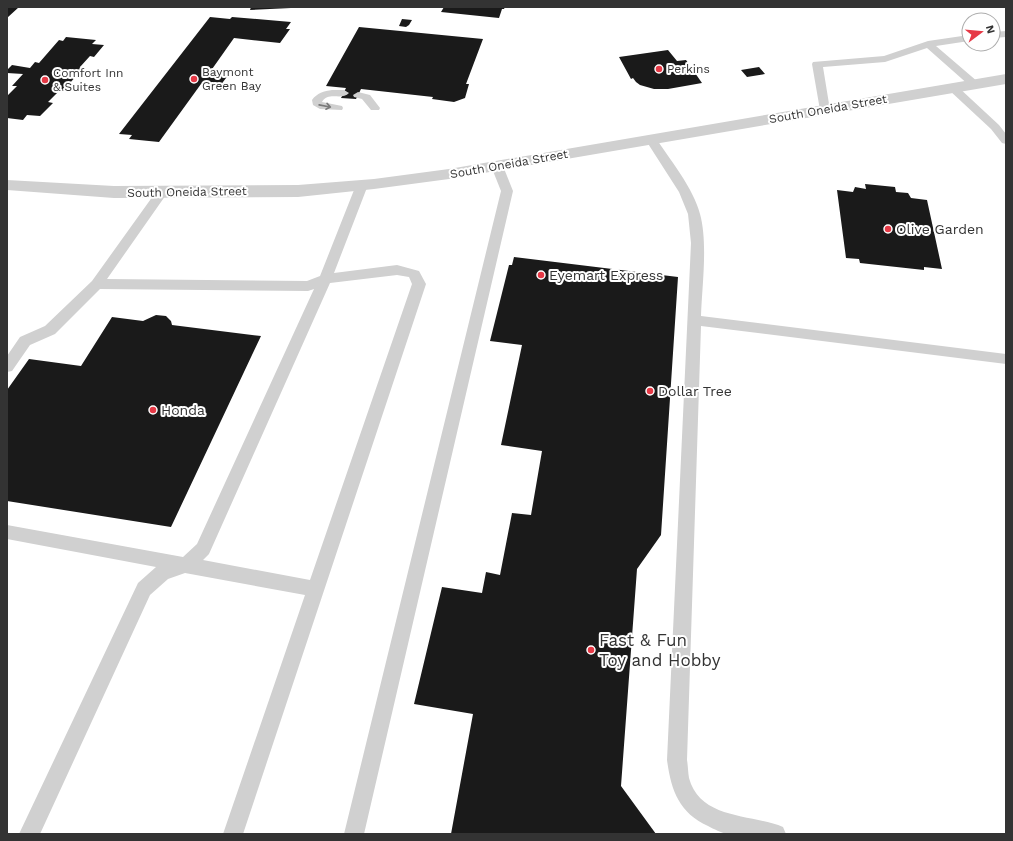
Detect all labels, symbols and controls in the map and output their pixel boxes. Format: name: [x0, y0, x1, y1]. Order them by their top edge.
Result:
north arrow: [961, 12, 1001, 52]
text: N: [983, 24, 998, 35]
place label: Perkins: [667, 62, 710, 76]
marker: Perkins: [654, 64, 664, 74]
place label: Baymont Green Bay: [202, 65, 262, 93]
place label: Comfort Inn & Suites: [53, 66, 124, 94]
marker: Baymont Green Bay: [189, 74, 199, 84]
marker: Comfort Inn & Suites: [40, 75, 50, 85]
street label: South Oneida Street: [768, 92, 888, 126]
one-way arrow: [318, 102, 331, 110]
street label: South Oneida Street: [449, 147, 569, 181]
street label: South Oneida Street: [127, 184, 247, 200]
place label: Olive Garden: [896, 221, 984, 237]
marker: Olive Garden: [883, 224, 893, 234]
place label: Eyemart Express: [549, 267, 663, 283]
marker: Eyemart Express: [536, 270, 546, 280]
place label: Dollar Tree: [658, 383, 732, 399]
marker: Dollar Tree: [645, 386, 655, 396]
place label: Honda: [161, 402, 205, 418]
marker: Honda: [148, 405, 158, 415]
place label: Fast & Fun Toy and Hobby: [599, 630, 721, 670]
marker: Fast & Fun Toy and Hobby: [586, 645, 596, 655]

